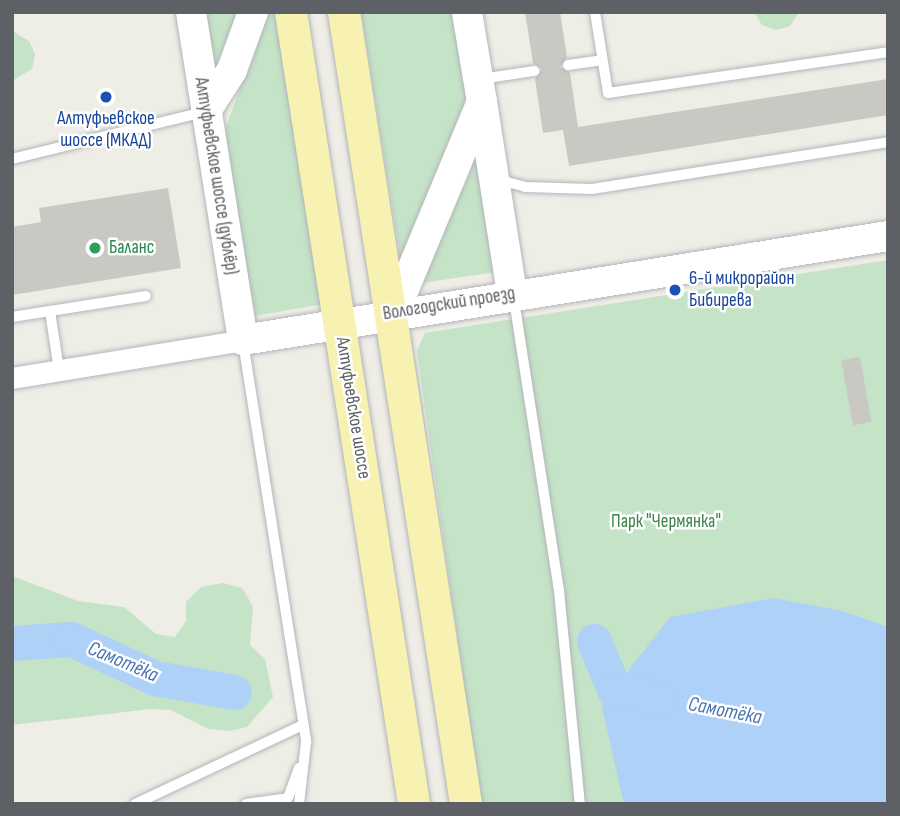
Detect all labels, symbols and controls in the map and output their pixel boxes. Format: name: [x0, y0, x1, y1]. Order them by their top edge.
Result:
street label: Алтуфьевское шоссе (дублёр): [189, 76, 243, 276]
marker: Алтуфьевское шоссе (МКАД): [98, 89, 114, 105]
place label: Алтуфьевское шоссе (МКАД): [57, 108, 155, 152]
place label: Баланс: [109, 237, 154, 259]
marker: Баланс: [87, 240, 103, 256]
place label: 6-й микрорайон Бибирева: [689, 268, 794, 312]
street label: Вологодский проезд: [381, 282, 517, 326]
marker: 6-й микрорайон Бибирева: [667, 282, 683, 298]
street label: Алтуфьевское шоссе: [331, 336, 375, 480]
park label: Парк "Чермянка": [611, 511, 721, 533]
water label: Самотёка: [84, 636, 162, 688]
water label: Самотёка: [686, 692, 764, 730]

